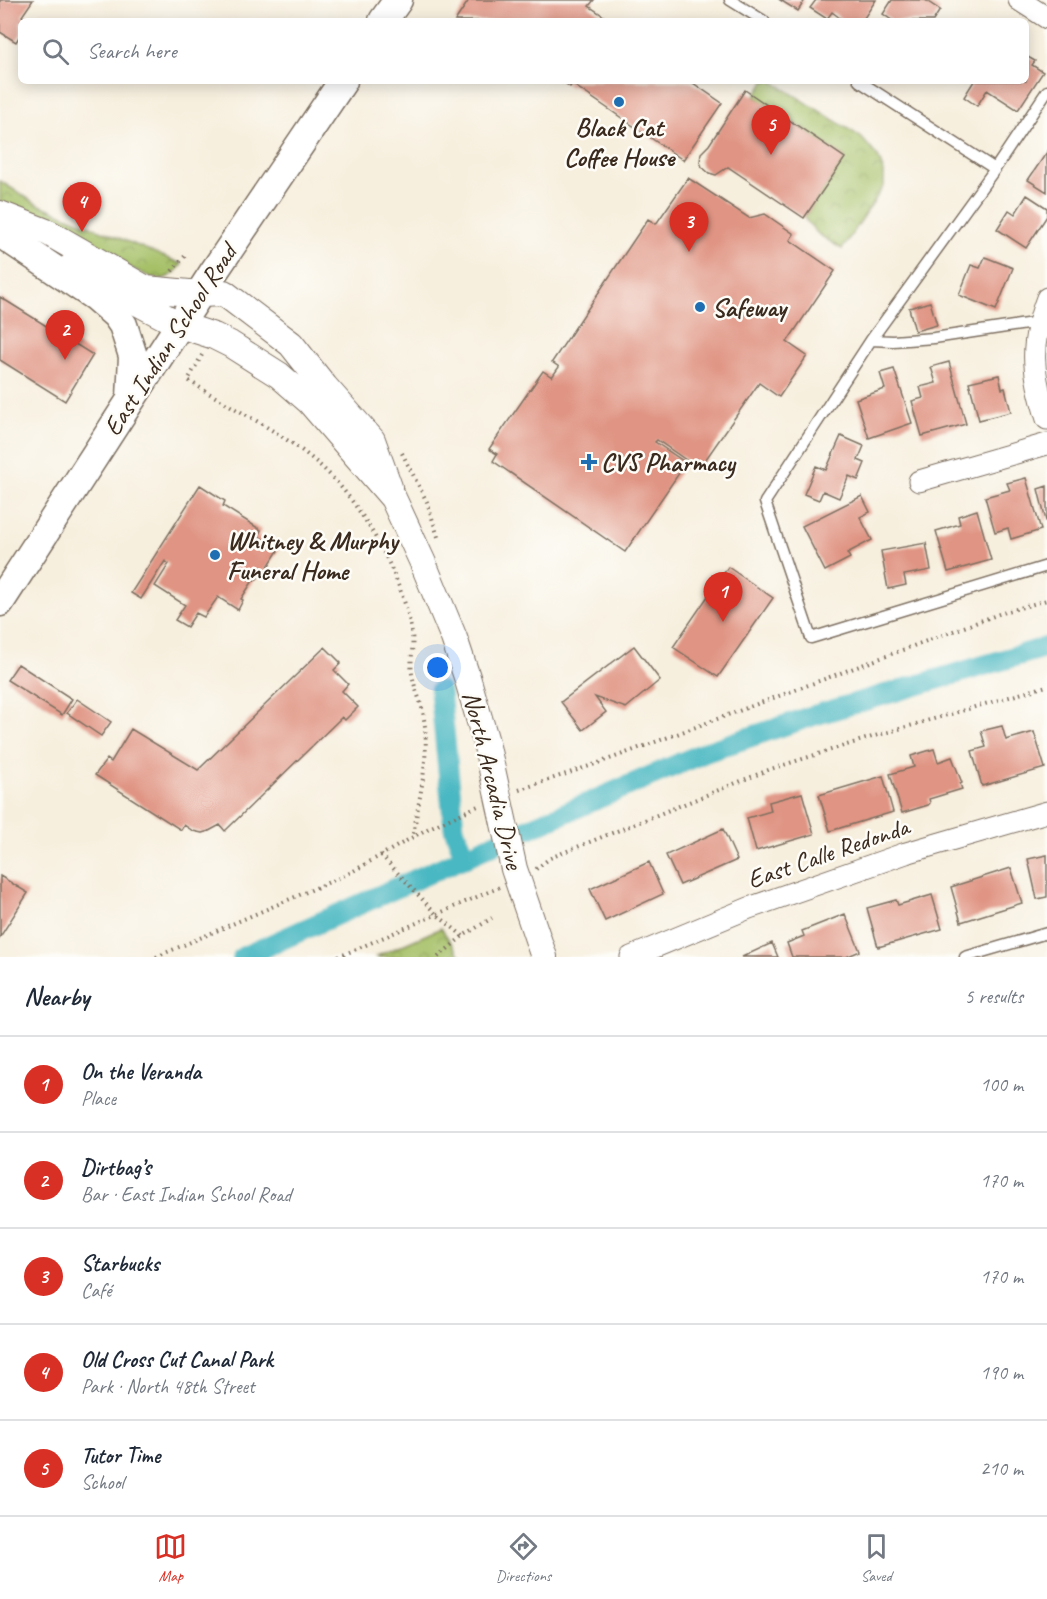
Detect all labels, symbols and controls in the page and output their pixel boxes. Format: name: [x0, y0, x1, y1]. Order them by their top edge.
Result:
search box: [18, 18, 1029, 84]
icon: search: [39, 35, 72, 68]
text: Search here: [87, 37, 177, 65]
marker: Black Cat Coffee House: [612, 95, 626, 109]
pin: 5: [752, 106, 790, 155]
place label: Black Cat Coffee House: [564, 111, 676, 174]
pin: 4: [62, 182, 101, 232]
pin: 3: [670, 202, 708, 252]
street label: East Indian School Road: [96, 235, 246, 442]
place label: Safeway: [712, 291, 789, 324]
marker: Safeway: [693, 300, 707, 314]
pin: 2: [46, 310, 84, 360]
place label: CVS Pharmacy: [601, 446, 737, 479]
marker: CVS Pharmacy: [582, 455, 596, 469]
place label: Whitney & Murphy Funeral Home: [227, 524, 401, 587]
marker: Whitney & Murphy Funeral Home: [208, 548, 222, 562]
pin: 1: [704, 572, 742, 622]
your location: [423, 653, 452, 682]
street label: North Arcadia Drive: [455, 688, 531, 874]
street label: East Calle Redonda: [743, 809, 915, 896]
text: Nearby: [24, 980, 89, 1013]
text: 5 results: [964, 984, 1023, 1009]
text: On the Veranda: [81, 1058, 201, 1086]
text: 1: [39, 1072, 48, 1097]
text: 100 m: [980, 1072, 1023, 1097]
text: Place: [81, 1086, 116, 1111]
text: Dirtbag’s: [81, 1154, 151, 1182]
text: 2: [39, 1168, 48, 1193]
text: 170 m: [980, 1168, 1023, 1193]
text: Bar · East Indian School Road: [81, 1182, 291, 1207]
text: Starbucks: [81, 1250, 159, 1278]
text: 3: [39, 1264, 48, 1289]
text: 170 m: [980, 1264, 1023, 1289]
text: Café: [81, 1278, 112, 1303]
text: Old Cross Cut Canal Park: [81, 1346, 273, 1374]
text: 4: [39, 1360, 48, 1385]
text: 190 m: [980, 1360, 1023, 1385]
text: Park · North 48th Street: [81, 1374, 255, 1399]
text: Tutor Time: [81, 1442, 160, 1470]
text: 5: [39, 1456, 48, 1481]
text: 210 m: [980, 1456, 1023, 1481]
text: School: [81, 1470, 124, 1495]
tab: Map: [154, 1530, 187, 1586]
tab: Directions: [496, 1530, 551, 1586]
tab: Saved: [860, 1530, 893, 1586]

